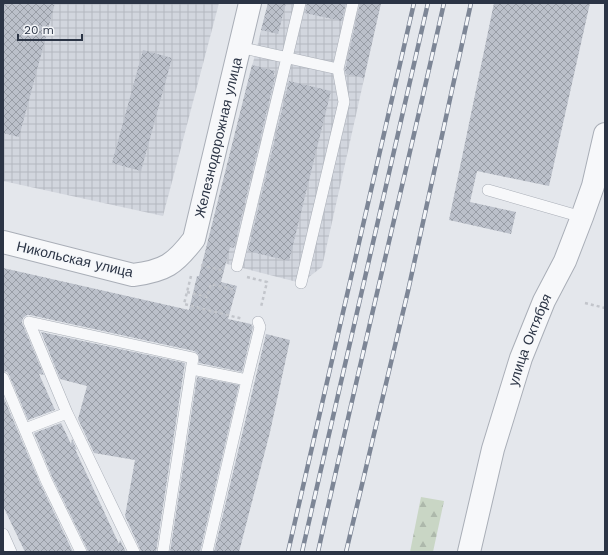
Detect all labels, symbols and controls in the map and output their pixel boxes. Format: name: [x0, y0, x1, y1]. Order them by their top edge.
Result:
scale bar: [18, 16, 82, 42]
text: 20 m: [24, 23, 54, 37]
street label: Железнодорожная улица: [191, 55, 245, 220]
street label: Никольская улица: [15, 238, 135, 280]
street label: улица Октября: [505, 291, 555, 388]

